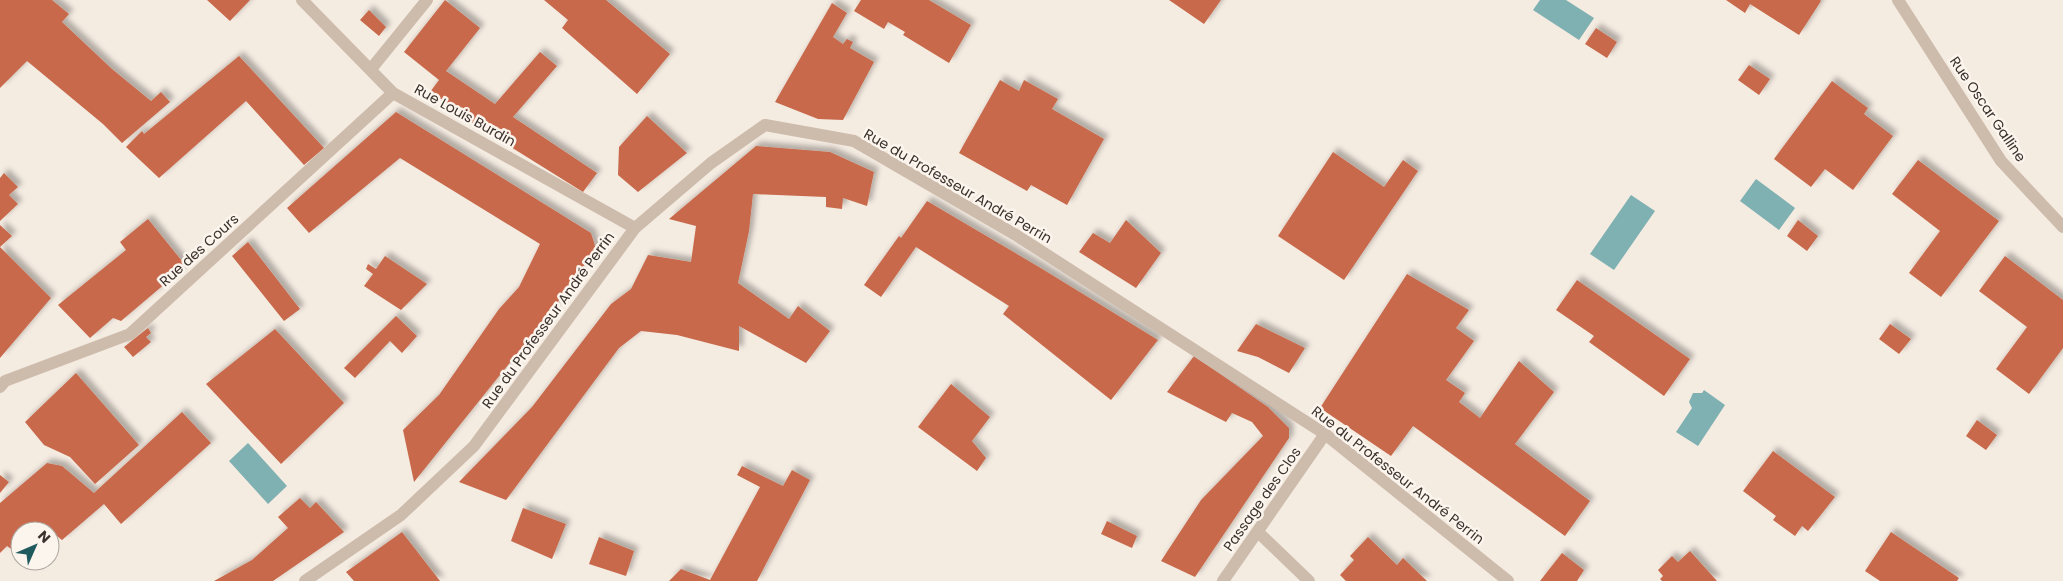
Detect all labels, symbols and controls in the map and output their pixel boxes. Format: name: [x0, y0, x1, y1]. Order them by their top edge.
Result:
street label: Rue Oscar Galline: [1945, 52, 2031, 166]
street label: Rue Louis Burdin: [411, 79, 519, 151]
street label: Rue du Professeur André Perrin: [860, 124, 1056, 248]
street label: Rue des Cours: [155, 209, 243, 291]
street label: Rue du Professeur André Perrin: [477, 228, 619, 412]
street label: Rue du Professeur André Perrin: [1308, 401, 1488, 549]
street label: Passage des Clos: [1218, 443, 1306, 555]
north arrow: [10, 521, 60, 571]
text: N: [33, 526, 55, 548]

